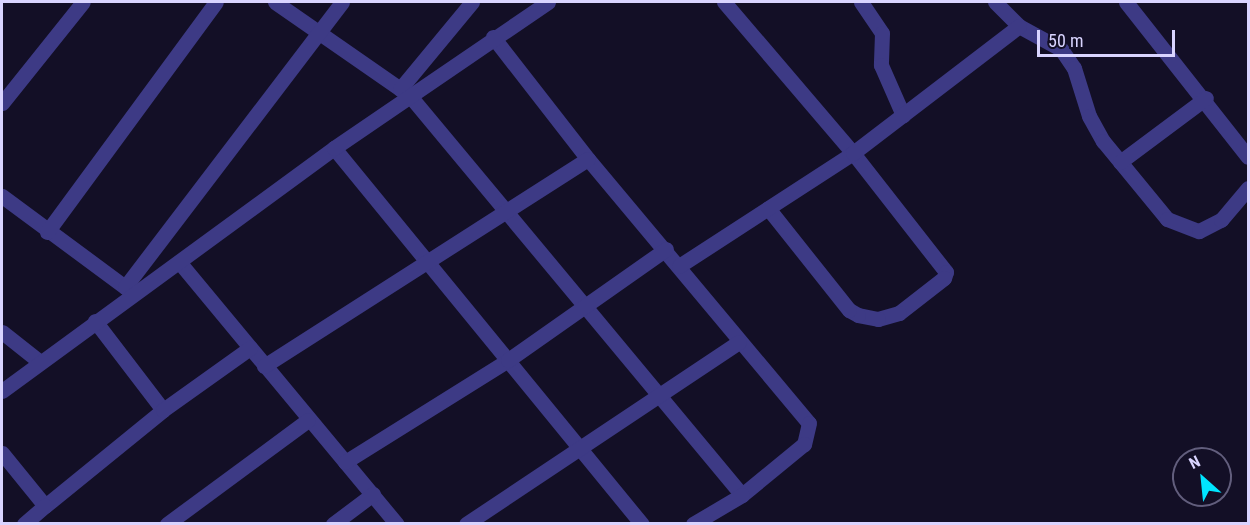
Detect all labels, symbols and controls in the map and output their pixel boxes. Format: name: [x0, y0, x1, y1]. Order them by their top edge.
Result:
scale bar: [1040, 18, 1178, 56]
text: 50 m: [1048, 30, 1083, 51]
north arrow: [1172, 447, 1232, 507]
text: N: [1186, 452, 1203, 473]

